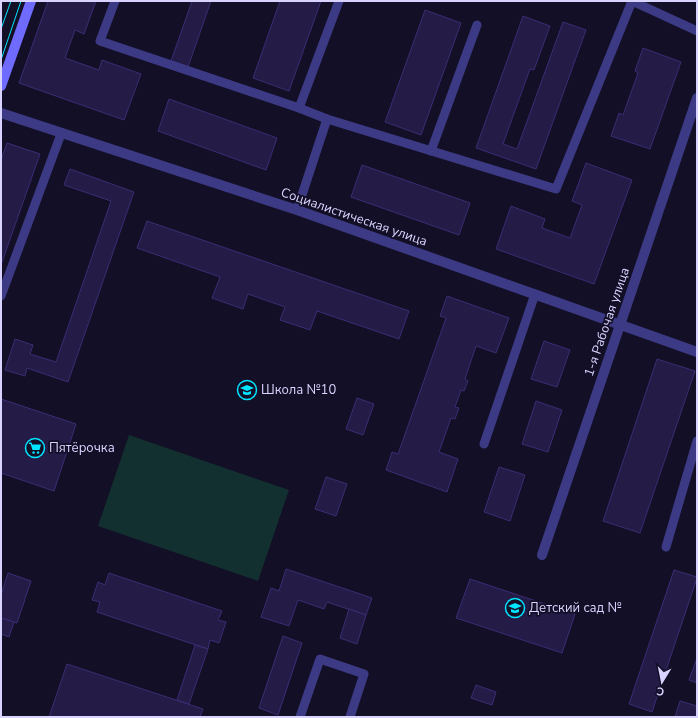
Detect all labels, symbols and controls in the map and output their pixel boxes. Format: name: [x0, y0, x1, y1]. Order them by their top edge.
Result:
street label: Социалистическая улица: [278, 183, 430, 251]
street label: 1-я Рабочая улица: [580, 265, 634, 379]
school or university icon: Школа №10: [236, 379, 258, 401]
place label: Школа №10: [261, 381, 336, 399]
supermarket icon: Пятёрочка: [24, 437, 46, 459]
place label: Пятёрочка: [49, 439, 115, 457]
school or university icon: Детский сад №: [504, 597, 526, 619]
place label: Детский сад №: [529, 599, 622, 617]
north arrow: [642, 662, 682, 702]
text: С: [655, 683, 665, 699]

